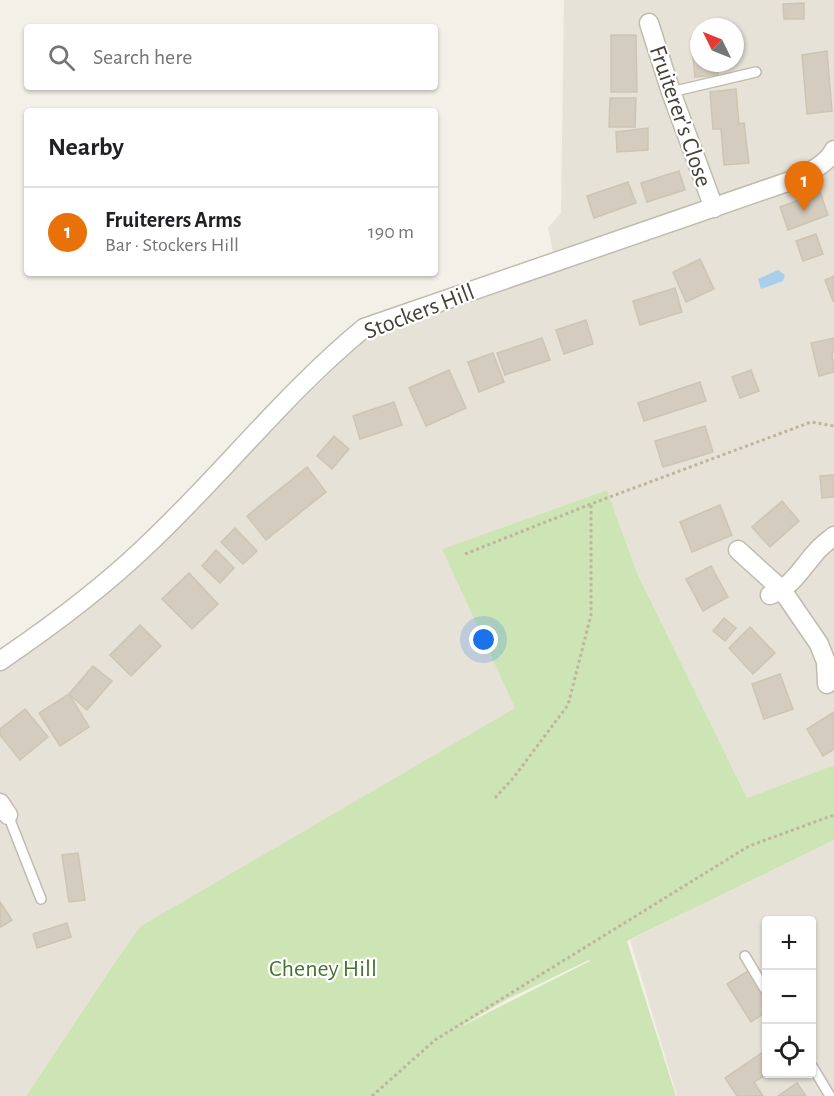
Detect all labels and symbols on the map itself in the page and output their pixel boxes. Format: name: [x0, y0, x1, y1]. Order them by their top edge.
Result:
north arrow: [690, 18, 744, 72]
street label: Fruiterer's Close: [645, 43, 715, 190]
pin: 1: [784, 162, 824, 211]
street label: Stockers Hill: [361, 280, 478, 344]
your location: [469, 625, 498, 654]
park label: Cheney Hill: [269, 957, 377, 981]

